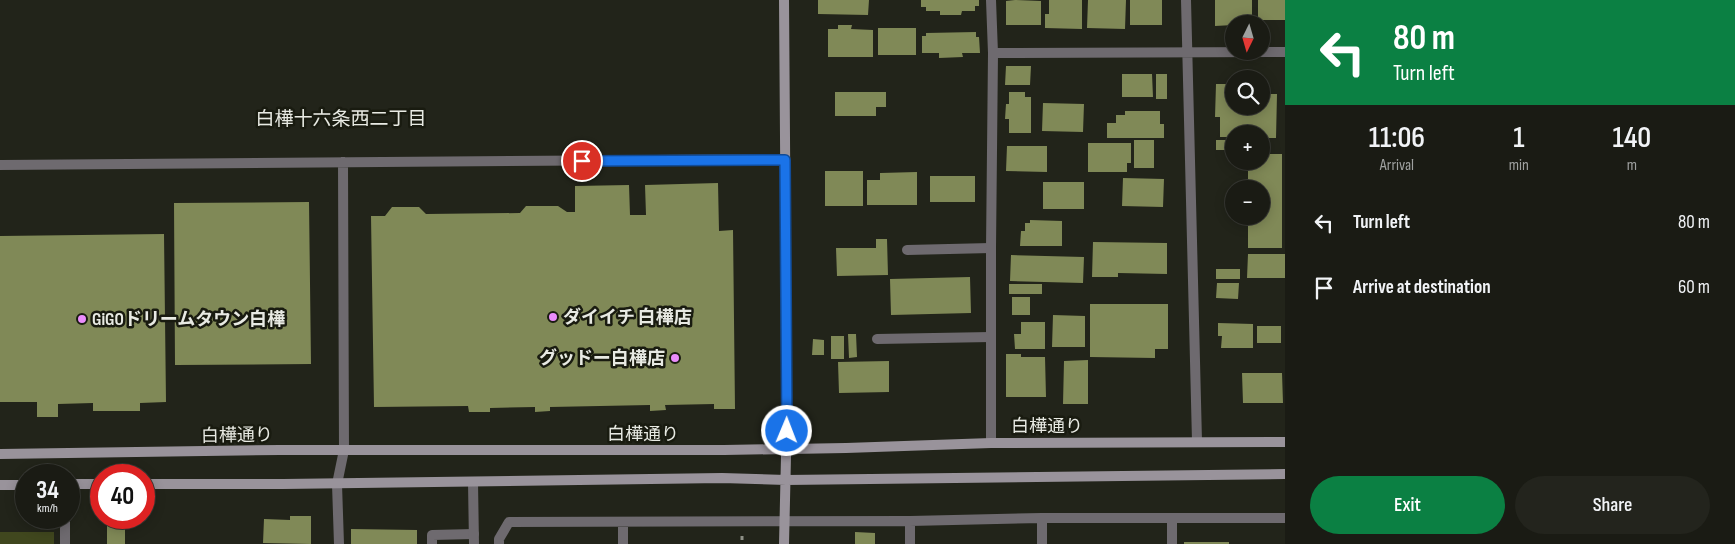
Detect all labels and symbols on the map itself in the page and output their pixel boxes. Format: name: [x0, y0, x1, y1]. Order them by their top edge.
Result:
north arrow: [1225, 15, 1270, 60]
district label: 白樺十六条西二丁目: [255, 108, 427, 131]
pin: [561, 140, 603, 182]
place label: ダイイチ 白樺店: [563, 307, 692, 328]
place label: GiGOドリームタウン白樺: [92, 309, 285, 330]
marker: ダイイチ 白樺店: [547, 311, 559, 323]
marker: GiGOドリームタウン白樺: [76, 313, 88, 325]
place label: グッドー白樺店: [539, 348, 665, 369]
marker: グッドー白樺店: [669, 352, 681, 364]
position arrow: [760, 404, 812, 456]
street label: 白樺通り: [1011, 416, 1083, 437]
street label: 白樺通り: [201, 424, 273, 447]
street label: 白樺通り: [607, 424, 679, 445]
speed limit sign: 40: [90, 464, 155, 529]

